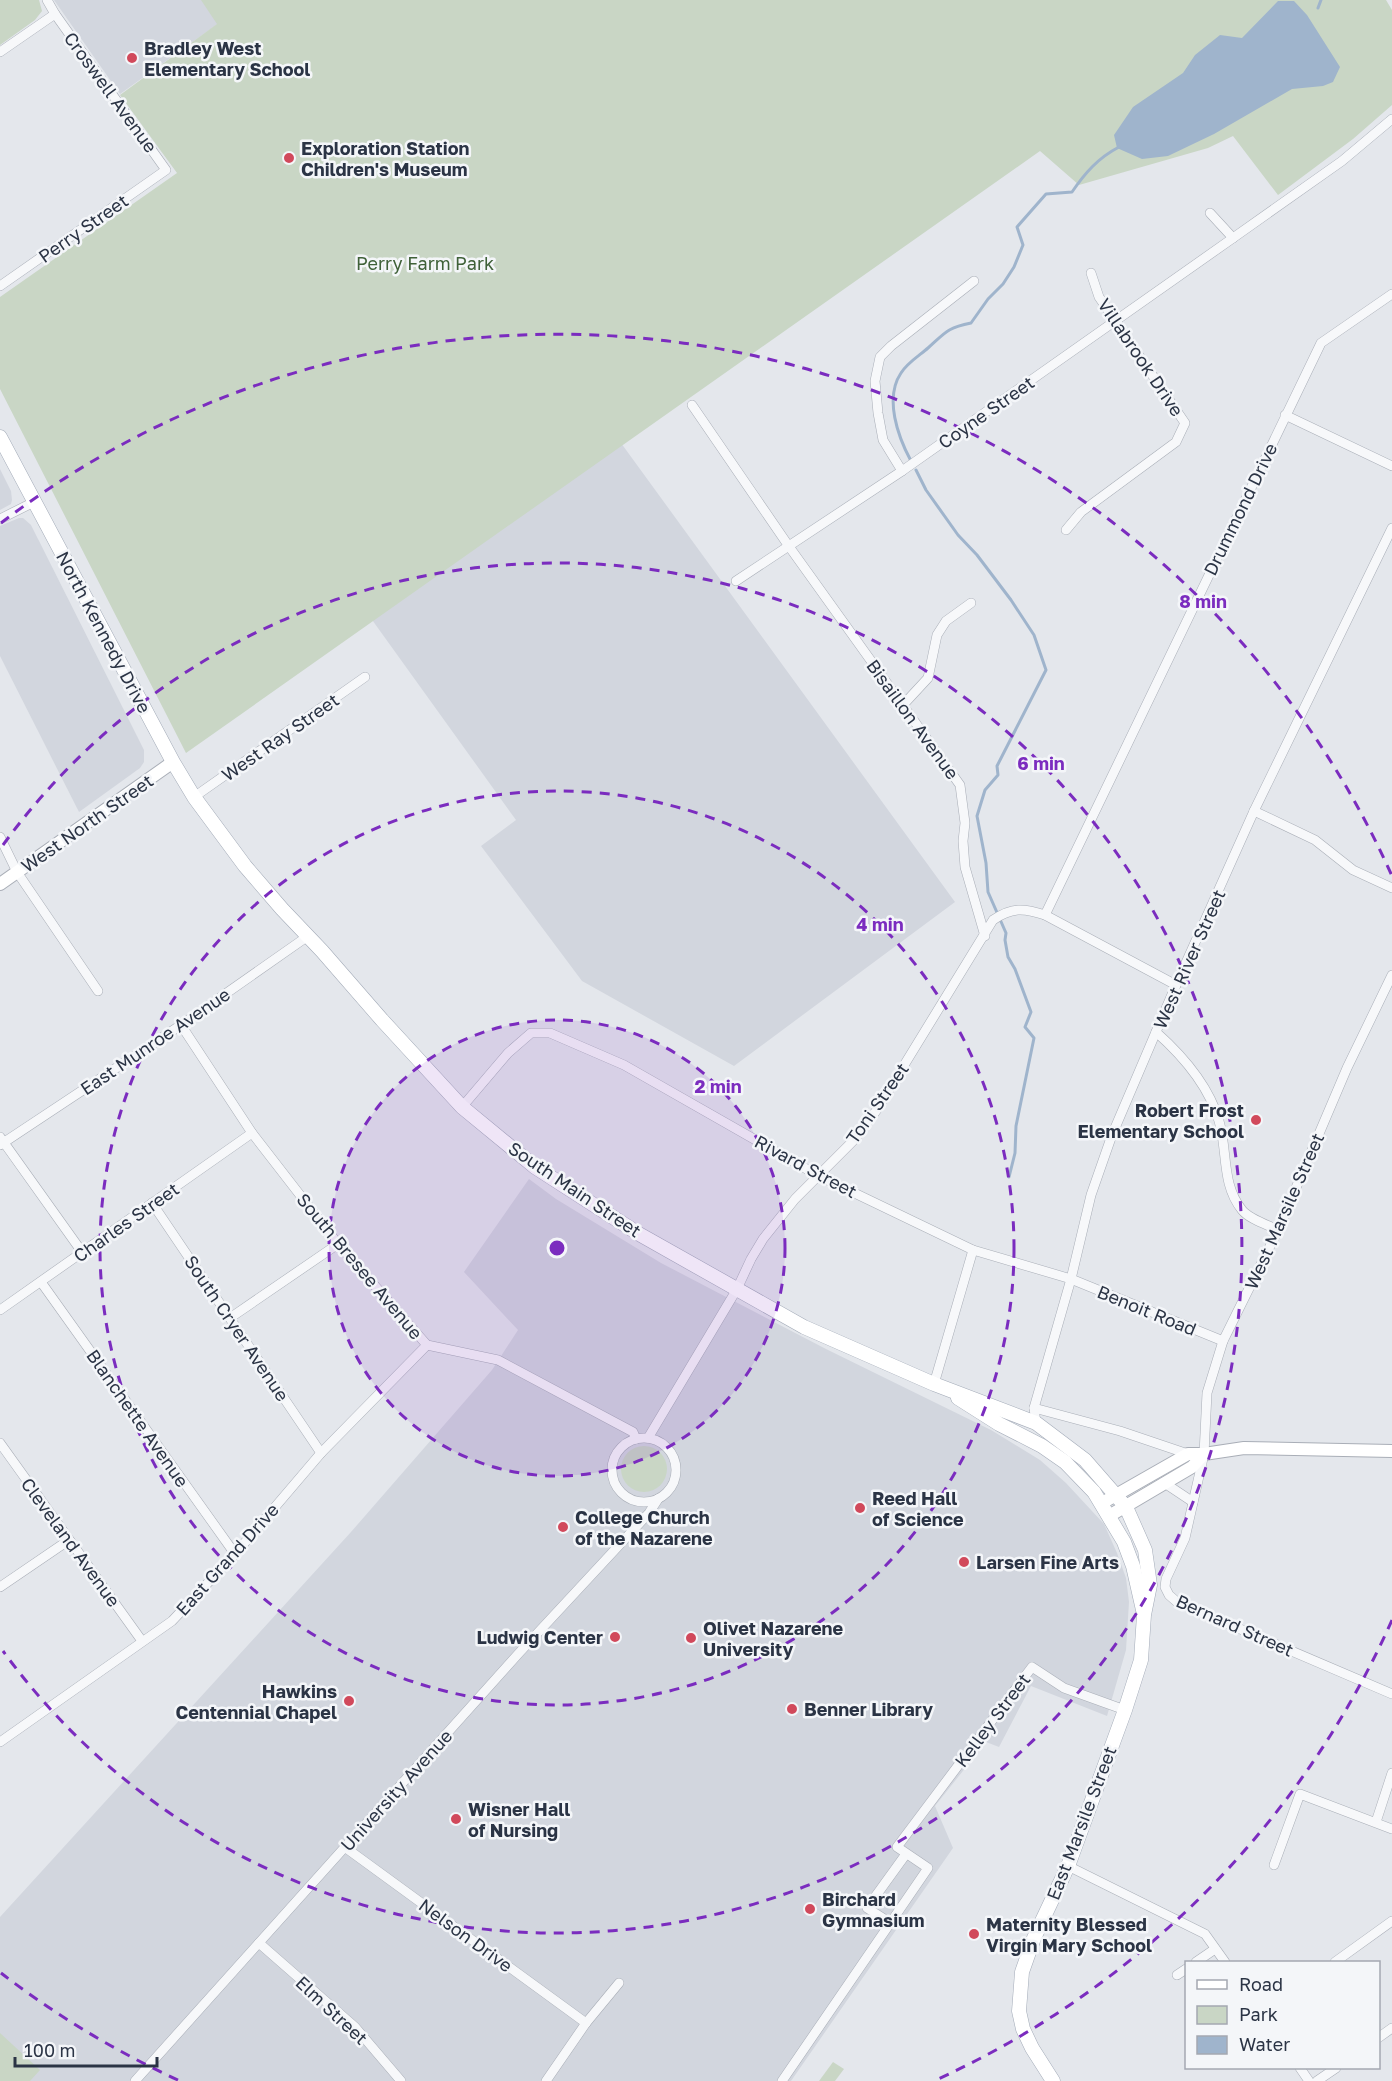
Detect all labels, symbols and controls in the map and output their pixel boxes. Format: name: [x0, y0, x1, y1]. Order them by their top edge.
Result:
street label: Croswell Avenue: [60, 27, 162, 157]
place label: Bradley West Elementary School: [144, 37, 310, 80]
marker: Bradley West Elementary School: [125, 51, 139, 65]
place label: Exploration Station Children's Museum: [301, 137, 469, 180]
marker: Exploration Station Children's Museum: [282, 151, 296, 165]
street label: Perry Street: [34, 189, 132, 267]
park label: Perry Farm Park: [356, 252, 494, 274]
street label: Villabrook Drive: [1093, 294, 1189, 420]
street label: Coyne Street: [934, 371, 1038, 453]
street label: Drummond Drive: [1198, 439, 1282, 579]
street label: North Kennedy Drive: [52, 547, 156, 717]
text: 8 min: [1179, 590, 1227, 612]
street label: Bisaillon Avenue: [862, 655, 964, 783]
street label: West Ray Street: [217, 688, 343, 786]
text: 6 min: [1017, 752, 1065, 774]
street label: West North Street: [17, 769, 157, 877]
street label: West River Street: [1148, 886, 1230, 1032]
text: 4 min: [856, 913, 904, 935]
street label: East Munroe Avenue: [76, 983, 234, 1099]
street label: Toni Street: [841, 1058, 913, 1148]
text: 2 min: [694, 1075, 742, 1097]
place label: Robert Frost Elementary School: [1078, 1099, 1244, 1142]
marker: Robert Frost Elementary School: [1249, 1113, 1263, 1127]
street label: West Marsile Street: [1240, 1129, 1328, 1293]
street label: Rivard Street: [751, 1130, 861, 1202]
street label: South Main Street: [504, 1136, 646, 1242]
street label: Charles Street: [69, 1177, 183, 1267]
street label: South Bresee Avenue: [293, 1189, 427, 1343]
centre of rings: [547, 1238, 567, 1258]
street label: South Cryer Avenue: [180, 1251, 294, 1405]
street label: Benoit Road: [1094, 1280, 1200, 1340]
street label: Blanchette Avenue: [82, 1345, 194, 1491]
street label: Cleveland Avenue: [17, 1473, 125, 1611]
place label: Reed Hall of Science: [872, 1487, 964, 1530]
street label: East Grand Drive: [171, 1498, 283, 1620]
marker: Reed Hall of Science: [853, 1501, 867, 1515]
place label: College Church of the Nazarene: [575, 1506, 713, 1549]
marker: College Church of the Nazarene: [556, 1520, 570, 1534]
place label: Larsen Fine Arts: [976, 1551, 1119, 1573]
marker: Larsen Fine Arts: [957, 1555, 971, 1569]
street label: Bernard Street: [1173, 1589, 1297, 1661]
place label: Olivet Nazarene University: [703, 1617, 843, 1660]
place label: Ludwig Center: [477, 1626, 603, 1648]
marker: Ludwig Center: [608, 1630, 622, 1644]
marker: Olivet Nazarene University: [684, 1631, 698, 1645]
street label: Kelley Street: [950, 1669, 1034, 1771]
place label: Hawkins Centennial Chapel: [175, 1680, 337, 1723]
marker: Hawkins Centennial Chapel: [342, 1694, 356, 1708]
place label: Benner Library: [804, 1698, 933, 1720]
marker: Benner Library: [785, 1702, 799, 1716]
street label: University Avenue: [336, 1725, 456, 1855]
street label: East Marsile Street: [1042, 1743, 1120, 1903]
place label: Wisner Hall of Nursing: [468, 1798, 570, 1841]
marker: Wisner Hall of Nursing: [449, 1812, 463, 1826]
place label: Birchard Gymnasium: [822, 1888, 925, 1931]
street label: Nelson Drive: [415, 1894, 517, 1976]
marker: Birchard Gymnasium: [803, 1902, 817, 1916]
place label: Maternity Blessed Virgin Mary School: [986, 1913, 1152, 1956]
marker: Maternity Blessed Virgin Mary School: [967, 1927, 981, 1941]
legend: [1185, 1961, 1380, 2069]
street label: Elm Street: [291, 1971, 373, 2049]
text: Road: [1239, 1973, 1283, 1995]
text: Park: [1239, 2003, 1278, 2025]
scale bar: [15, 2030, 158, 2068]
text: Water: [1239, 2033, 1290, 2055]
text: 100 m: [24, 2039, 75, 2061]

